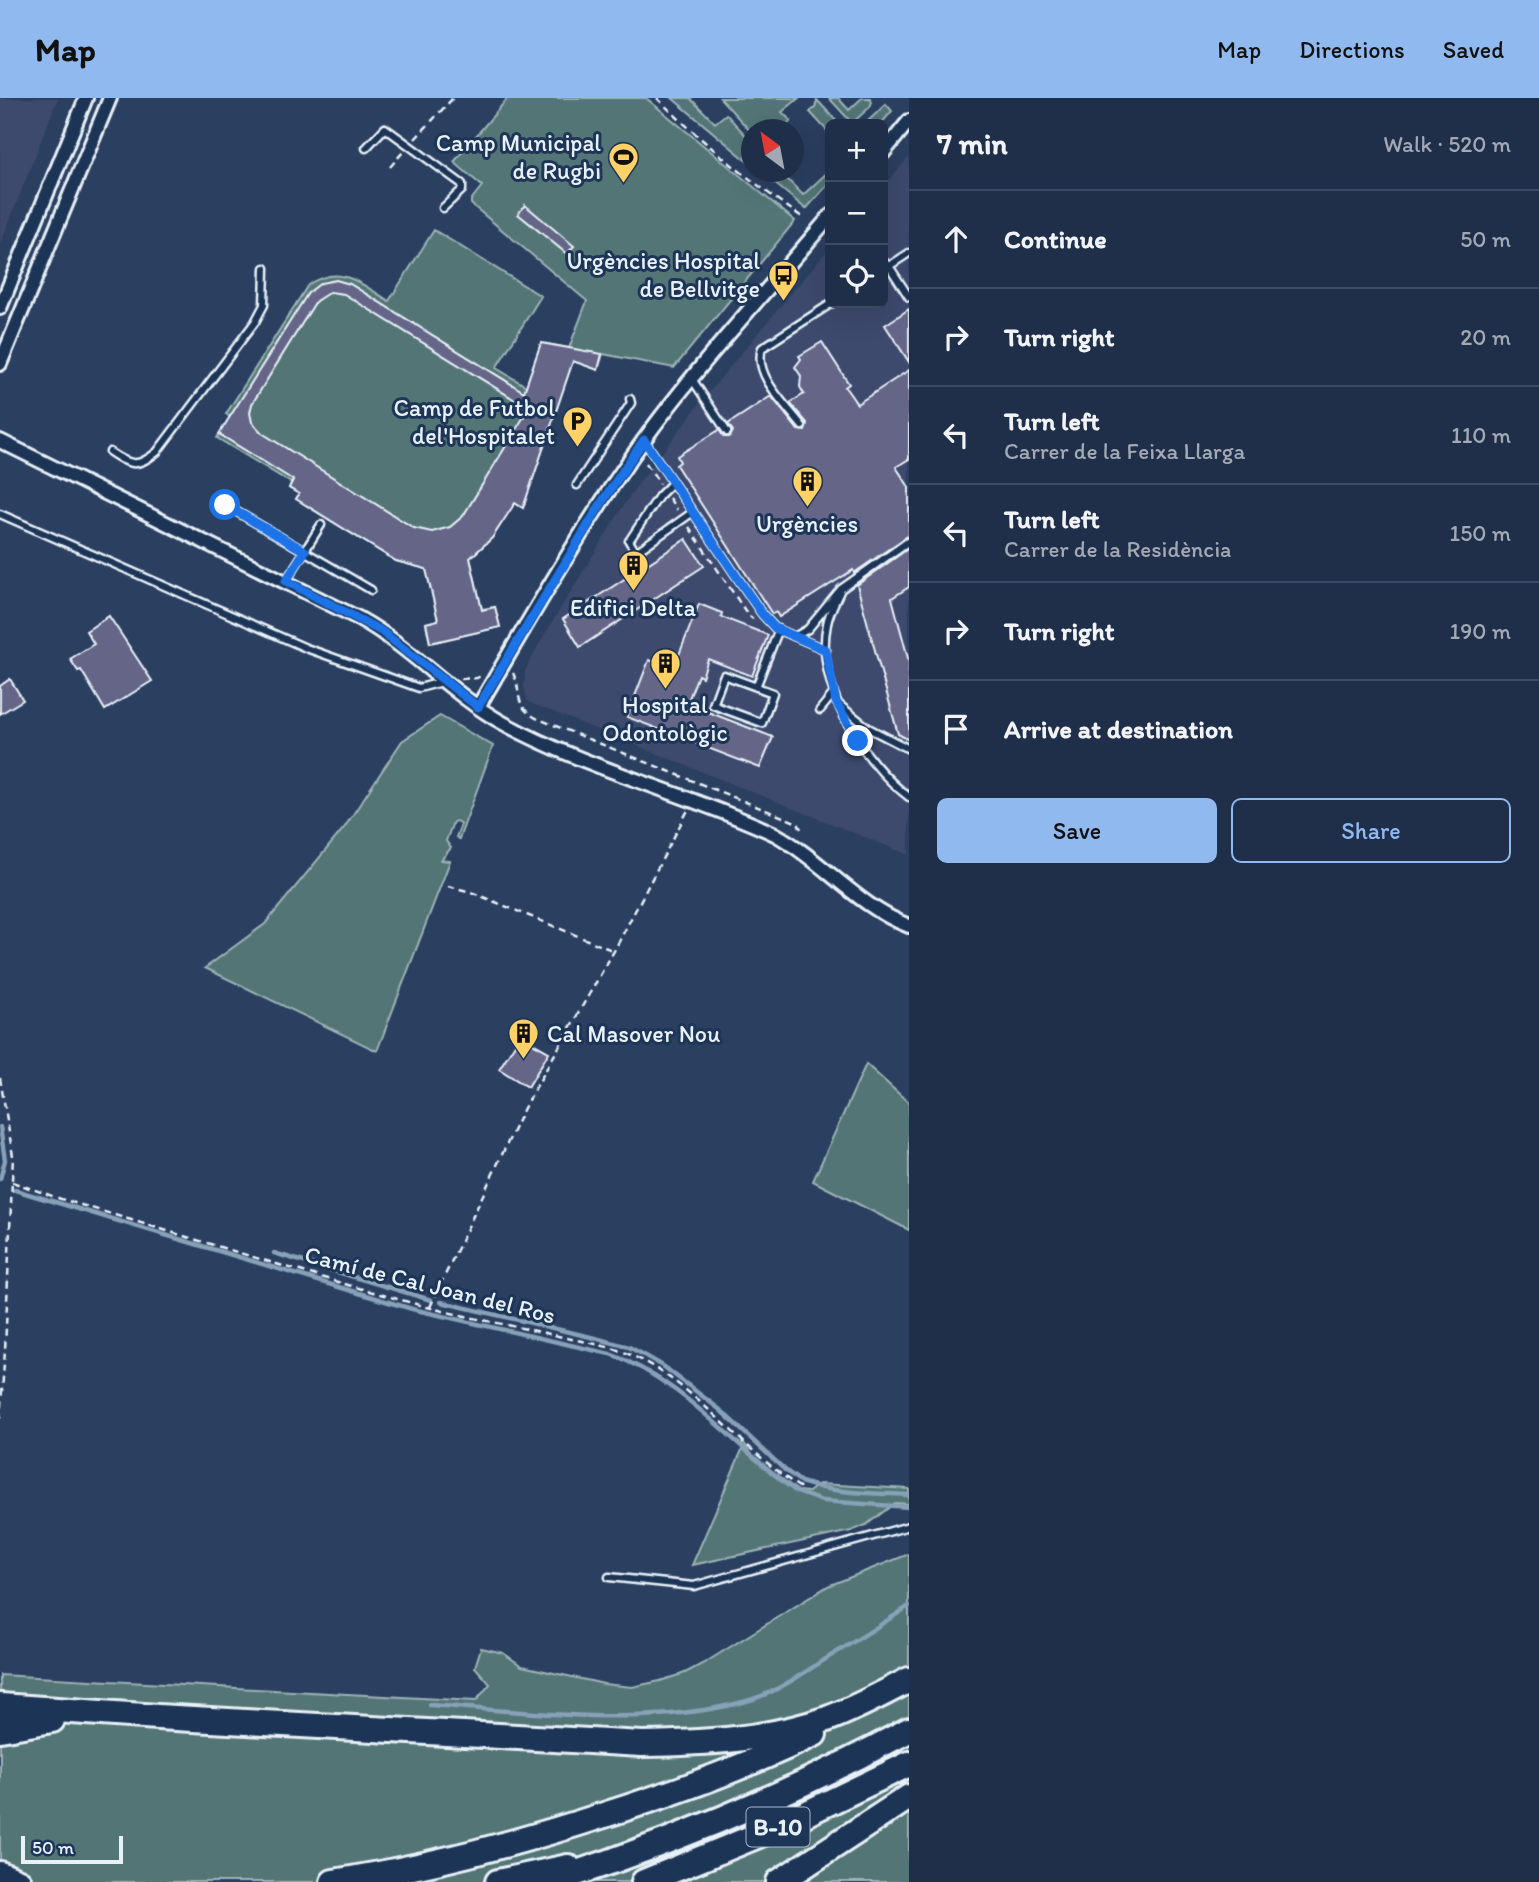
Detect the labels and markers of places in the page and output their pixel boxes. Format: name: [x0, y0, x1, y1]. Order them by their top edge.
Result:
place label: Camp Municipal de Rugbi: [436, 128, 601, 185]
sports icon: Camp Municipal de Rugbi: [607, 140, 641, 184]
place label: Urgències Hospital de Bellvitge: [566, 246, 760, 303]
bus stop icon: Urgències Hospital de Bellvitge: [766, 258, 800, 302]
place label: Camp de Futbol del'Hospitalet: [394, 393, 555, 450]
parking icon: Camp de Futbol del'Hospitalet: [561, 405, 595, 449]
building icon: Urgències: [790, 465, 824, 509]
place label: Urgències: [756, 509, 858, 538]
building icon: Edifici Delta: [616, 549, 650, 593]
place label: Edifici Delta: [570, 593, 697, 622]
building icon: Hospital Odontològic: [648, 646, 682, 690]
place label: Hospital Odontològic: [602, 690, 728, 747]
building icon: Cal Masover Nou: [507, 1017, 541, 1061]
place label: Cal Masover Nou: [547, 1019, 720, 1048]

